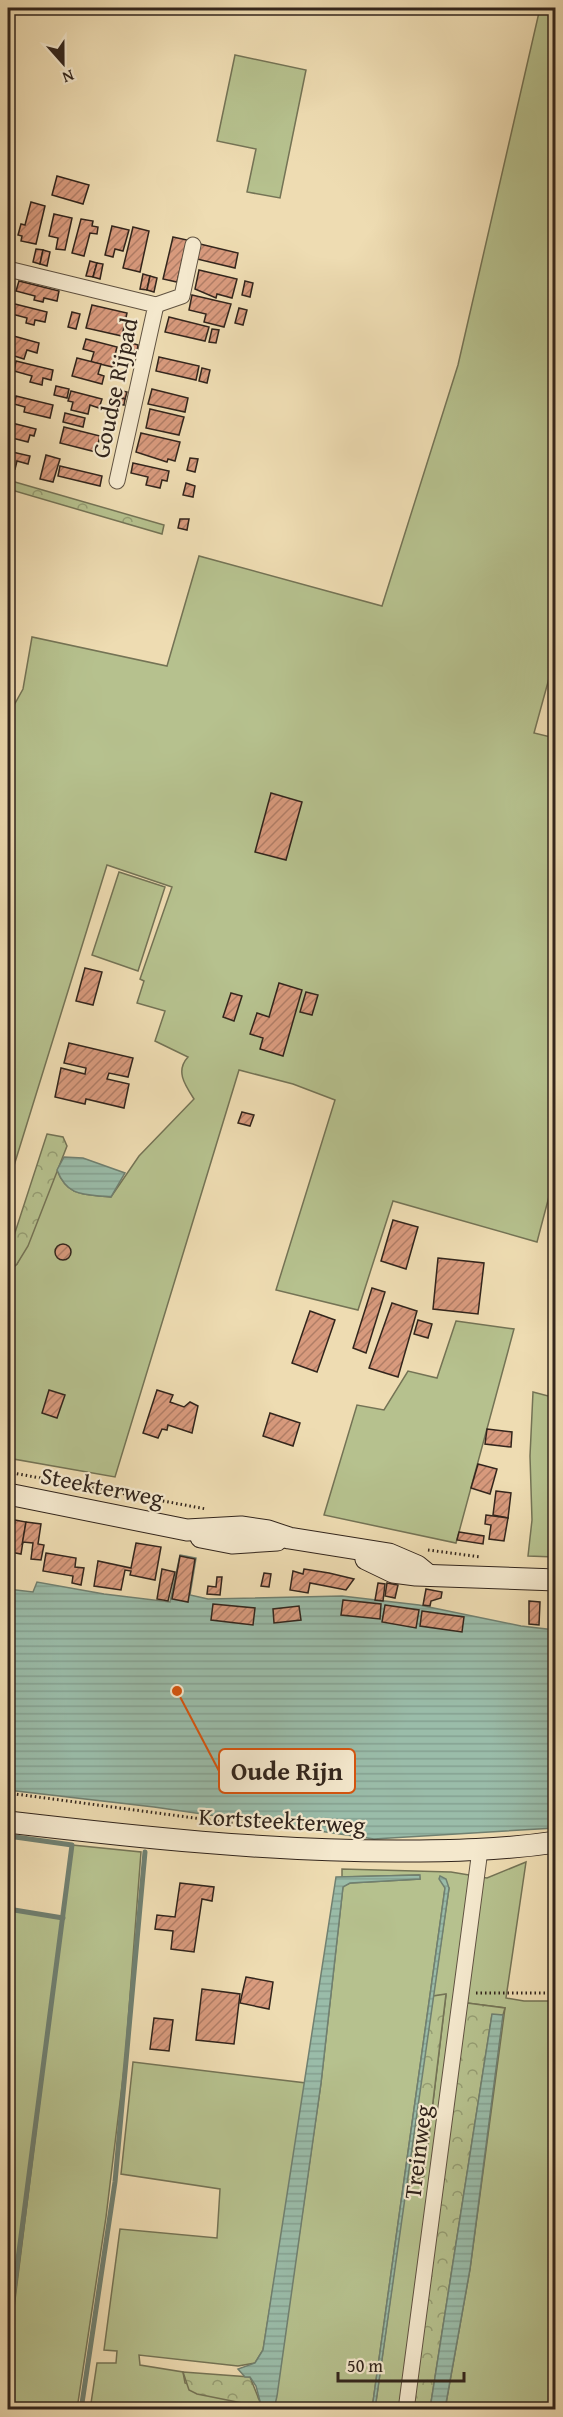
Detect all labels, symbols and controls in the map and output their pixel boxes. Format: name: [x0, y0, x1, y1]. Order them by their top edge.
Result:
north arrow: [33, 33, 93, 93]
text: N: [59, 64, 78, 90]
street label: Goudse Rijpad: [83, 314, 146, 461]
street label: Steekterweg: [38, 1457, 166, 1516]
callout: Oude Rijn: [219, 1749, 355, 1793]
text: Oude Rijn: [231, 1751, 344, 1790]
street label: Kortsteekterweg: [198, 1799, 366, 1842]
street label: Treinweg: [394, 2103, 441, 2201]
scale bar: [338, 2345, 464, 2383]
text: 50 m: [347, 2352, 383, 2379]

